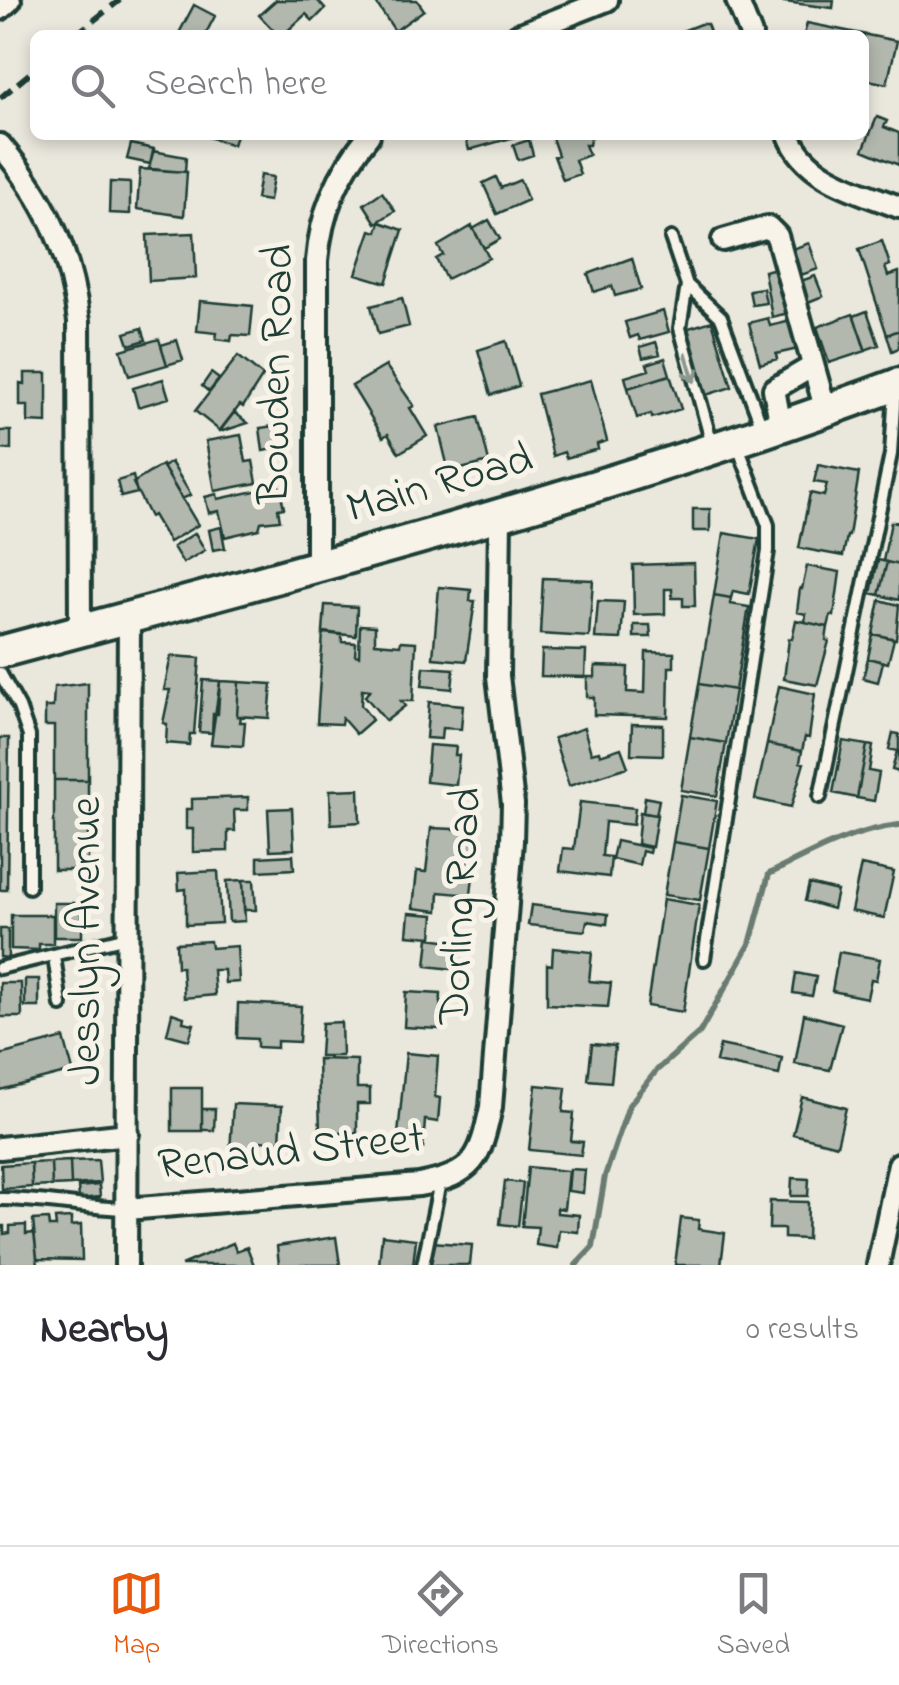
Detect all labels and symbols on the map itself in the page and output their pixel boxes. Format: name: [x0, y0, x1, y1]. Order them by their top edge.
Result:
street label: Bowden Road: [243, 244, 313, 505]
one-way arrow: [681, 352, 700, 384]
street label: Main Road: [339, 427, 541, 543]
street label: Dorling Road: [423, 786, 502, 1027]
street label: Jesslyn Avenue: [55, 796, 121, 1085]
street label: Renaud Street: [155, 1106, 427, 1200]

